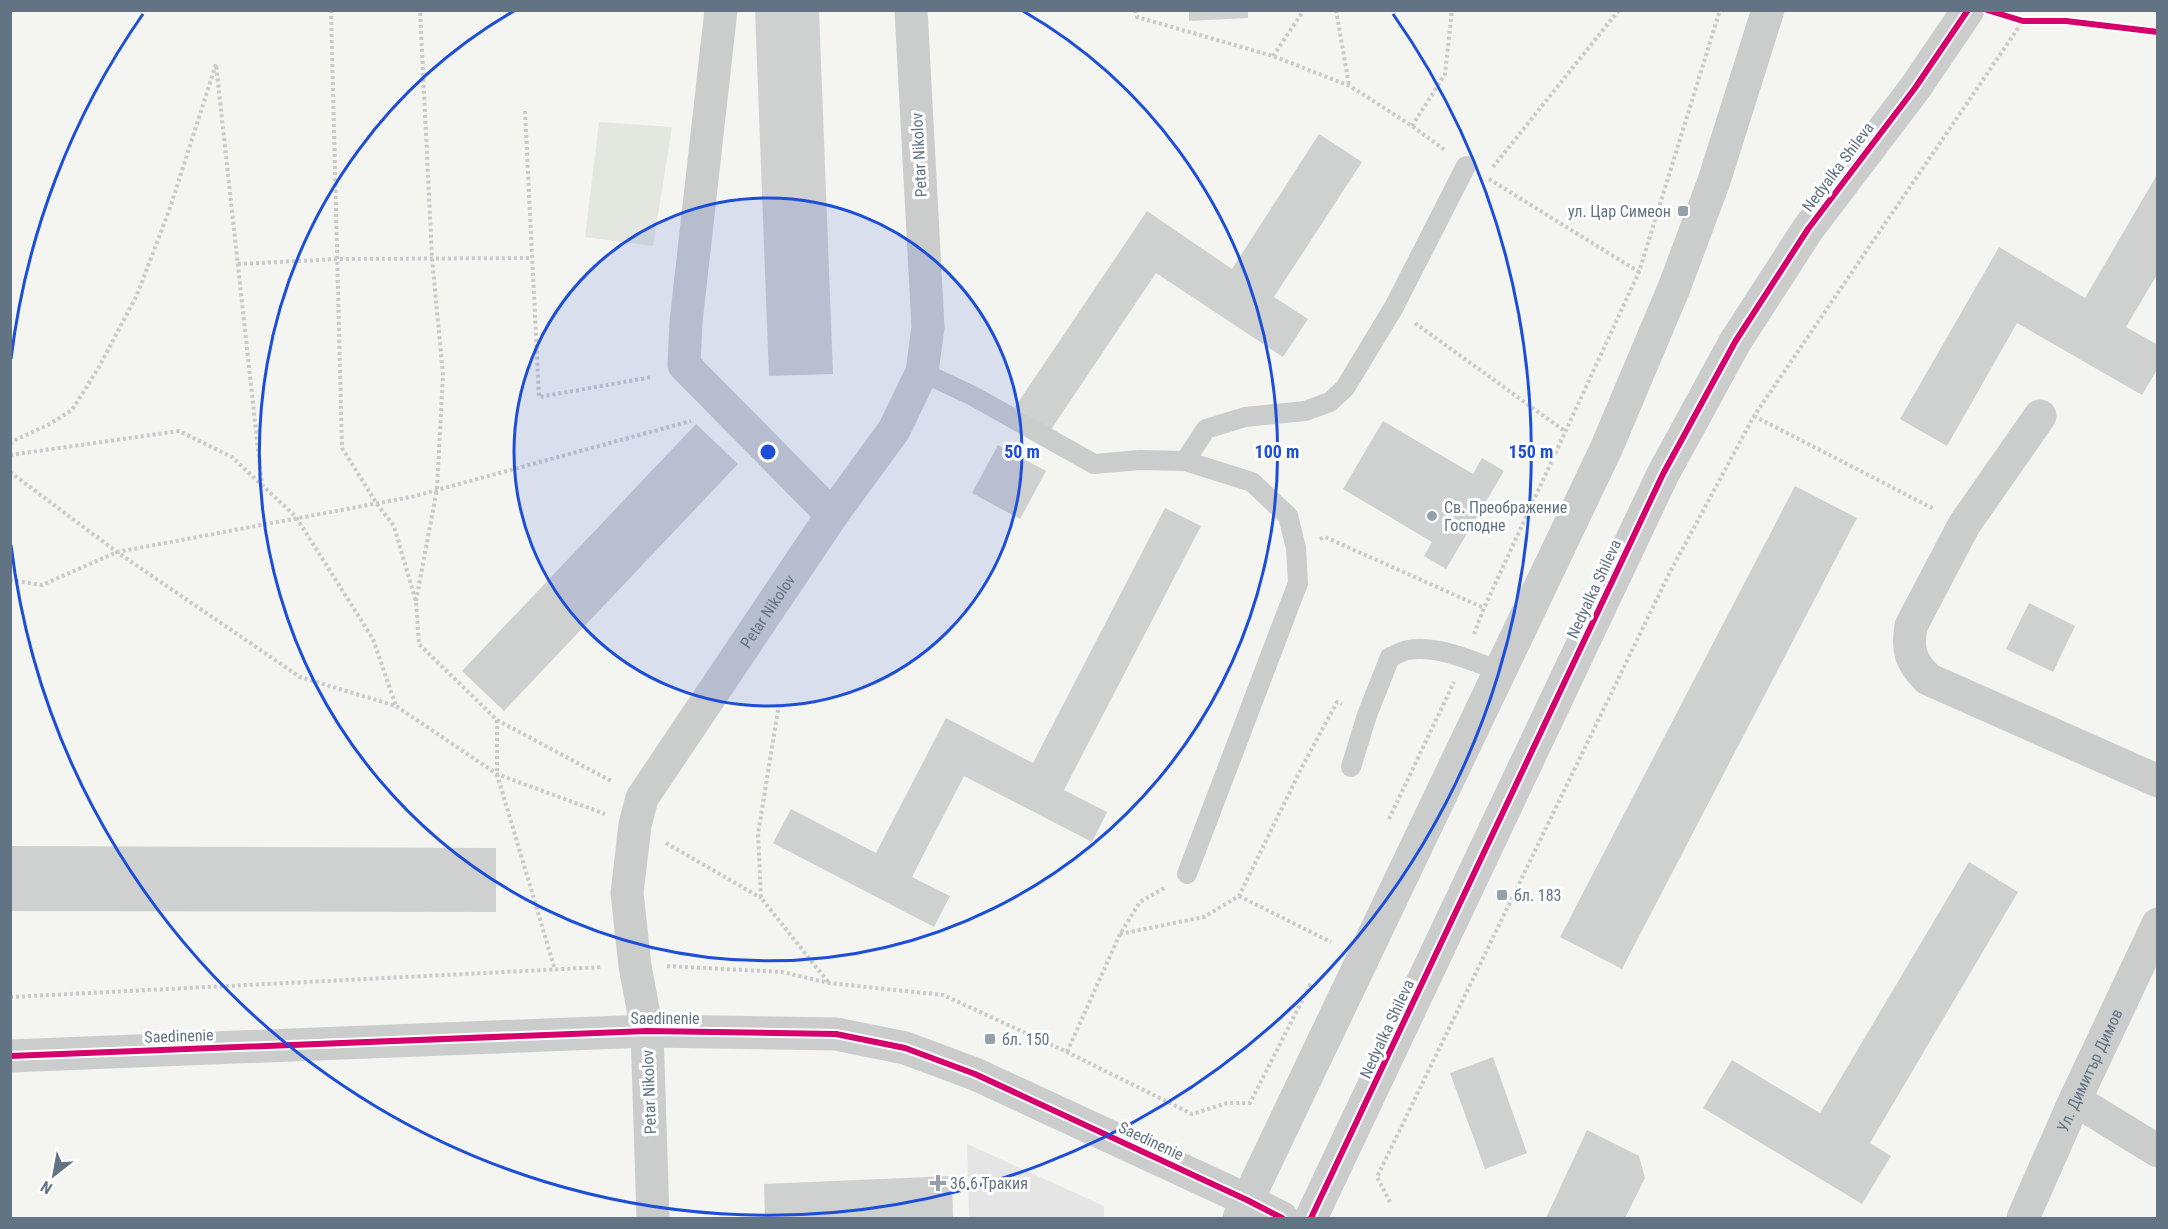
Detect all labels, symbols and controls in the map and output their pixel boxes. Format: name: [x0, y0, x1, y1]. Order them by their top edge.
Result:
street label: Petar Nikolov: [907, 112, 931, 198]
street label: Nedyalka Shileva: [1798, 119, 1878, 215]
place label: ул. Цар Симеон: [1568, 202, 1671, 221]
marker: ул. Цар Симеон: [1676, 204, 1690, 218]
text: 50 m: [1004, 441, 1040, 462]
text: 100 m: [1255, 441, 1299, 462]
text: 150 m: [1509, 441, 1553, 462]
centre of rings: [758, 442, 778, 462]
place label: Св. Преображение Господне: [1444, 498, 1567, 535]
marker: Св. Преображение Господне: [1425, 509, 1439, 523]
street label: Nedyalka Shileva: [1563, 537, 1625, 641]
street label: Petar Nikolov: [736, 571, 799, 652]
place label: бл. 183: [1514, 886, 1562, 905]
marker: бл. 183: [1495, 888, 1509, 902]
street label: Nedyalka Shileva: [1356, 977, 1418, 1081]
street label: Ул. Димитър Димов: [2053, 1006, 2126, 1135]
street label: Saedinenie: [630, 1009, 700, 1028]
street label: Saedinenie: [144, 1025, 214, 1047]
place label: бл. 150: [1002, 1030, 1050, 1049]
marker: бл. 150: [983, 1032, 997, 1046]
street label: Petar Nikolov: [638, 1049, 660, 1135]
street label: Saedinenie: [1116, 1118, 1186, 1164]
north arrow: [24, 1145, 84, 1205]
place label: 36.6 Тракия: [950, 1174, 1028, 1193]
marker: 36.6 Тракия: [931, 1176, 945, 1190]
text: N: [37, 1177, 56, 1198]

